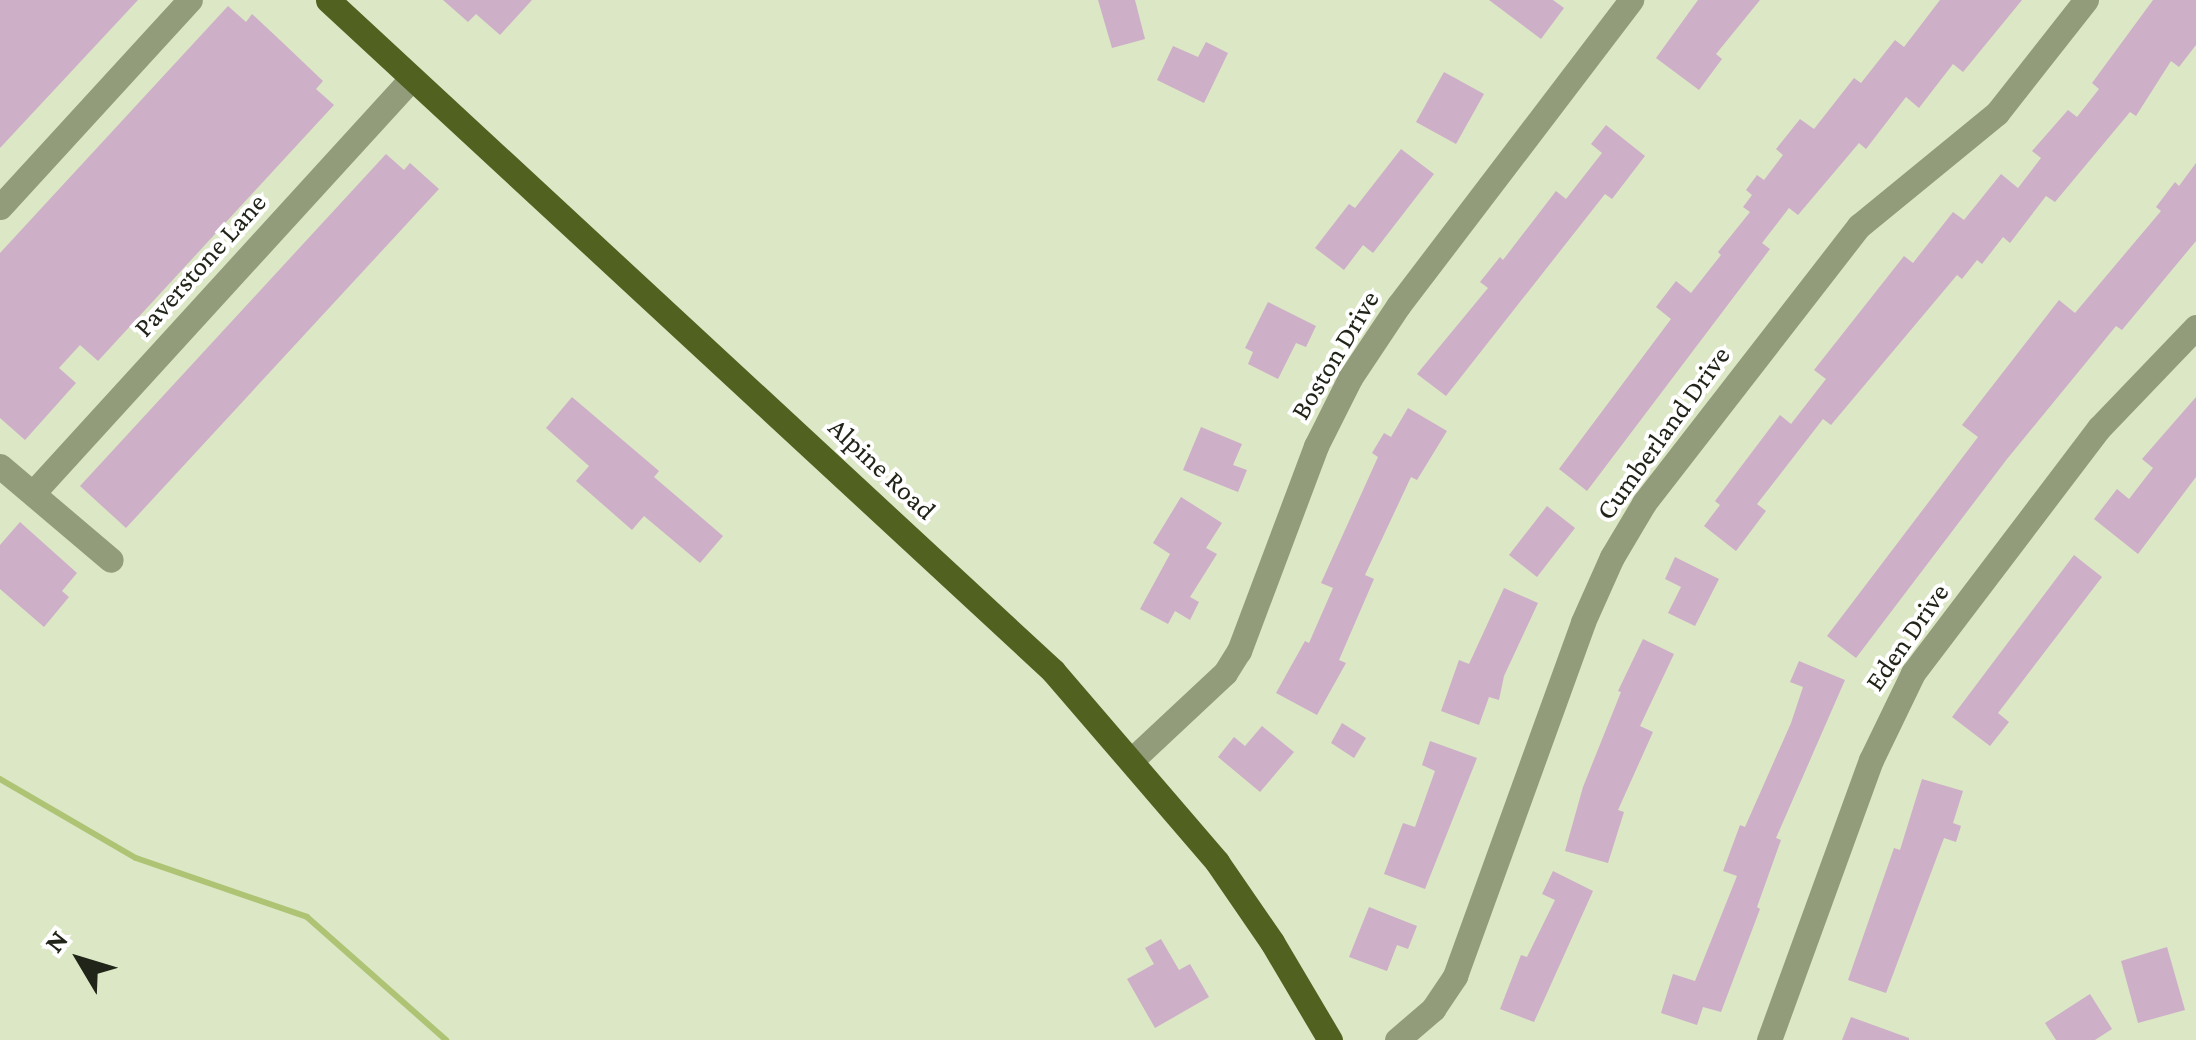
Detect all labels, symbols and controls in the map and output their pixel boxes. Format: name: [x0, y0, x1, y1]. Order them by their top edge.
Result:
street label: Paverstone Lane: [127, 186, 273, 344]
street label: Boston Drive: [1283, 284, 1387, 426]
street label: Cumberland Drive: [1589, 340, 1737, 526]
street label: Alpine Road: [821, 411, 943, 527]
street label: Eden Drive: [1858, 577, 1956, 697]
north arrow: [30, 910, 130, 1010]
text: N: [38, 924, 74, 958]

